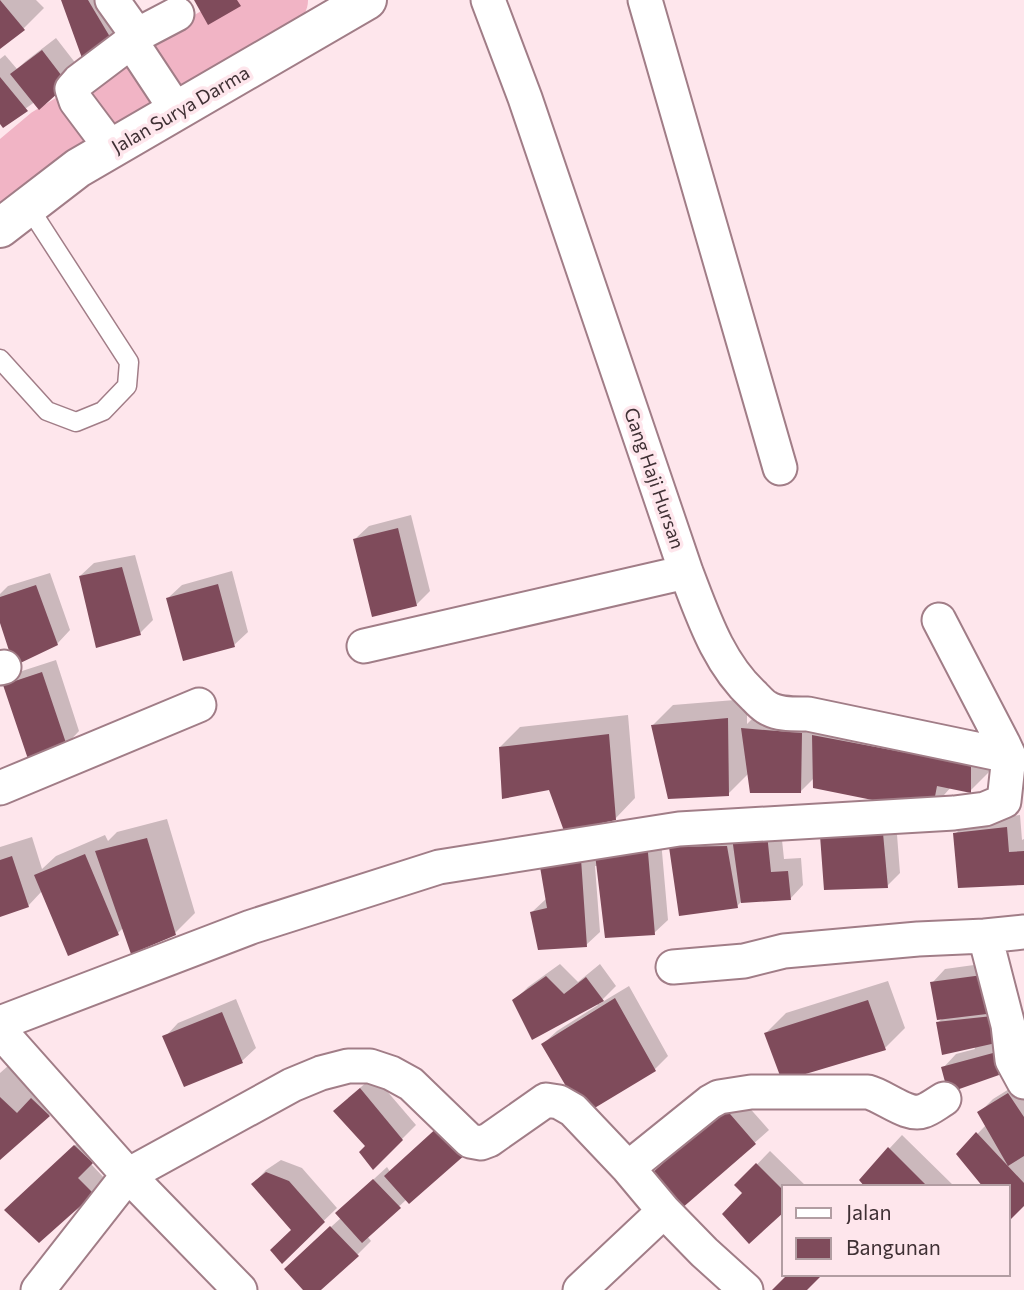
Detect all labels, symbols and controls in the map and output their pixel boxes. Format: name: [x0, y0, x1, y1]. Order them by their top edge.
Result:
street label: Jalan Surya Darma: [107, 60, 253, 158]
street label: Gang Haji Hursan: [620, 404, 690, 552]
legend: [782, 1185, 1010, 1276]
text: Jalan: [846, 1199, 891, 1224]
text: Bangunan: [846, 1234, 941, 1259]

